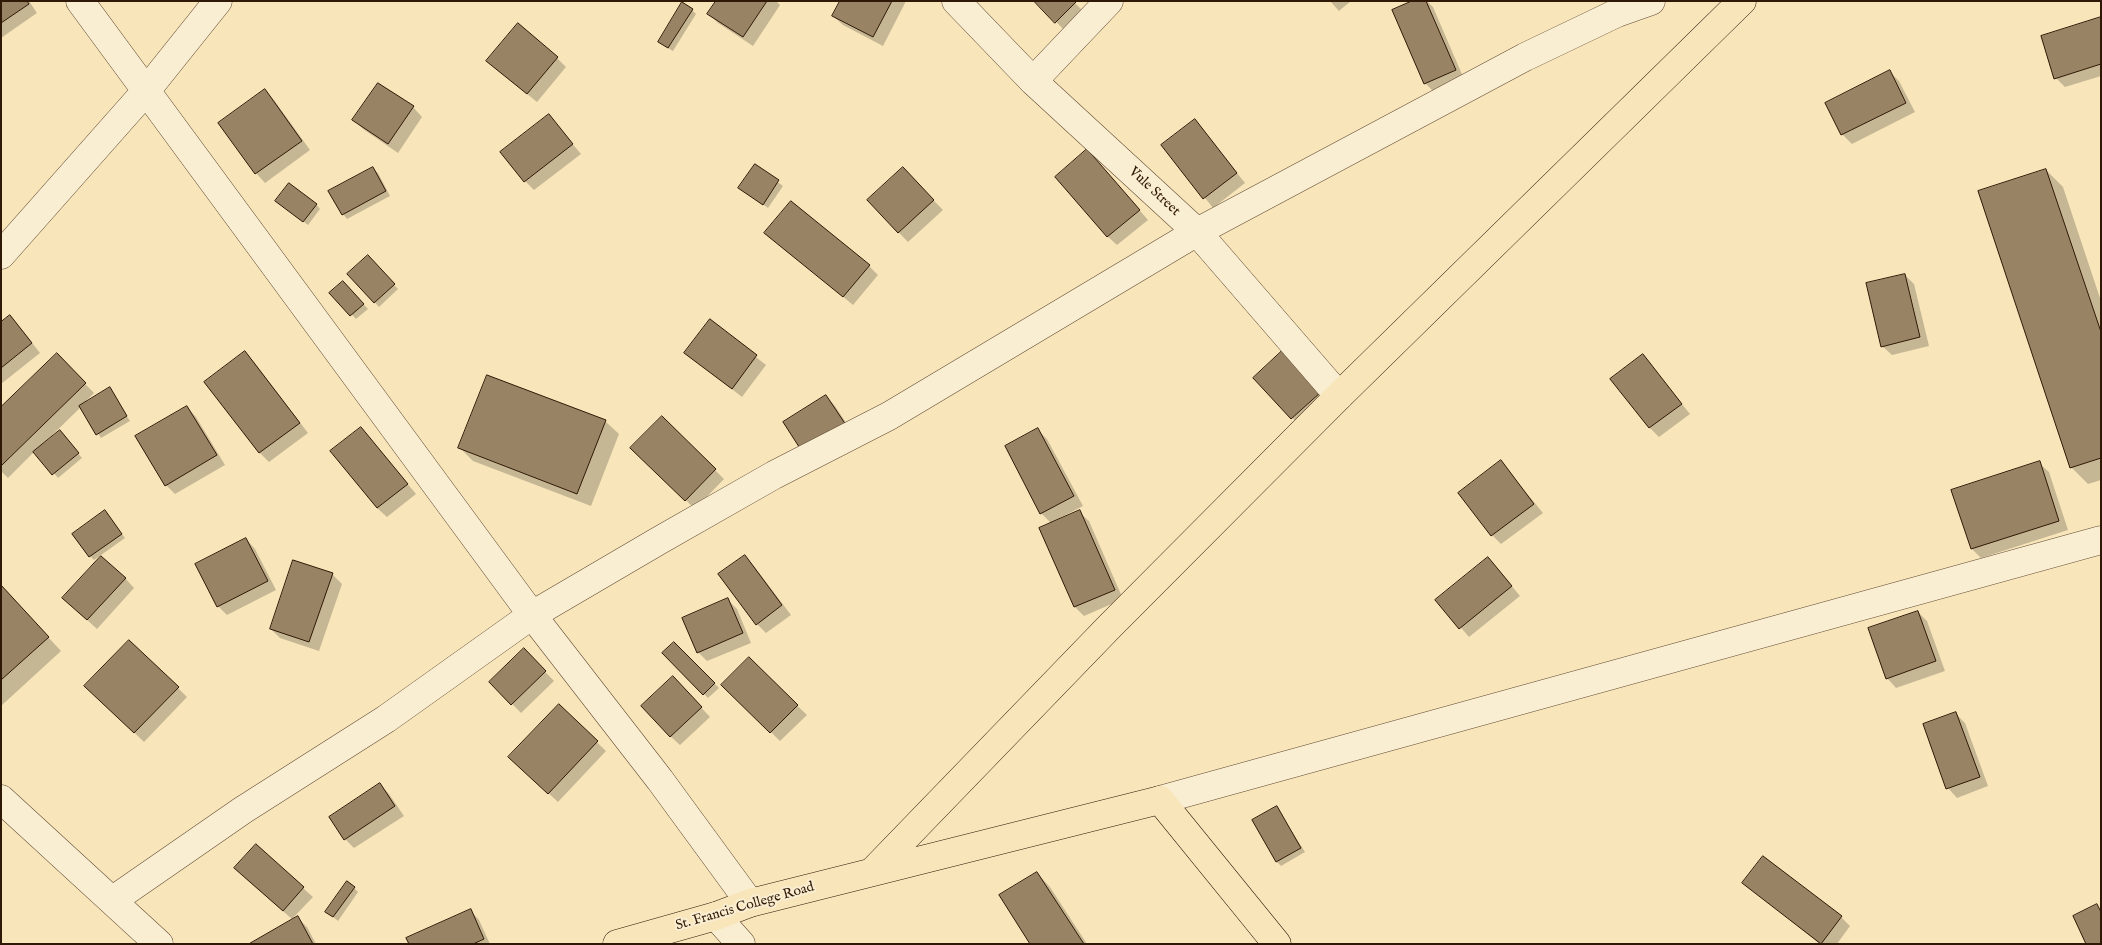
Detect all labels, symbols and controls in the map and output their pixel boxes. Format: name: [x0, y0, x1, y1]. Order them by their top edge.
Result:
street label: Vule Street: [1125, 164, 1183, 220]
street label: St. Francis College Road: [674, 879, 816, 935]

